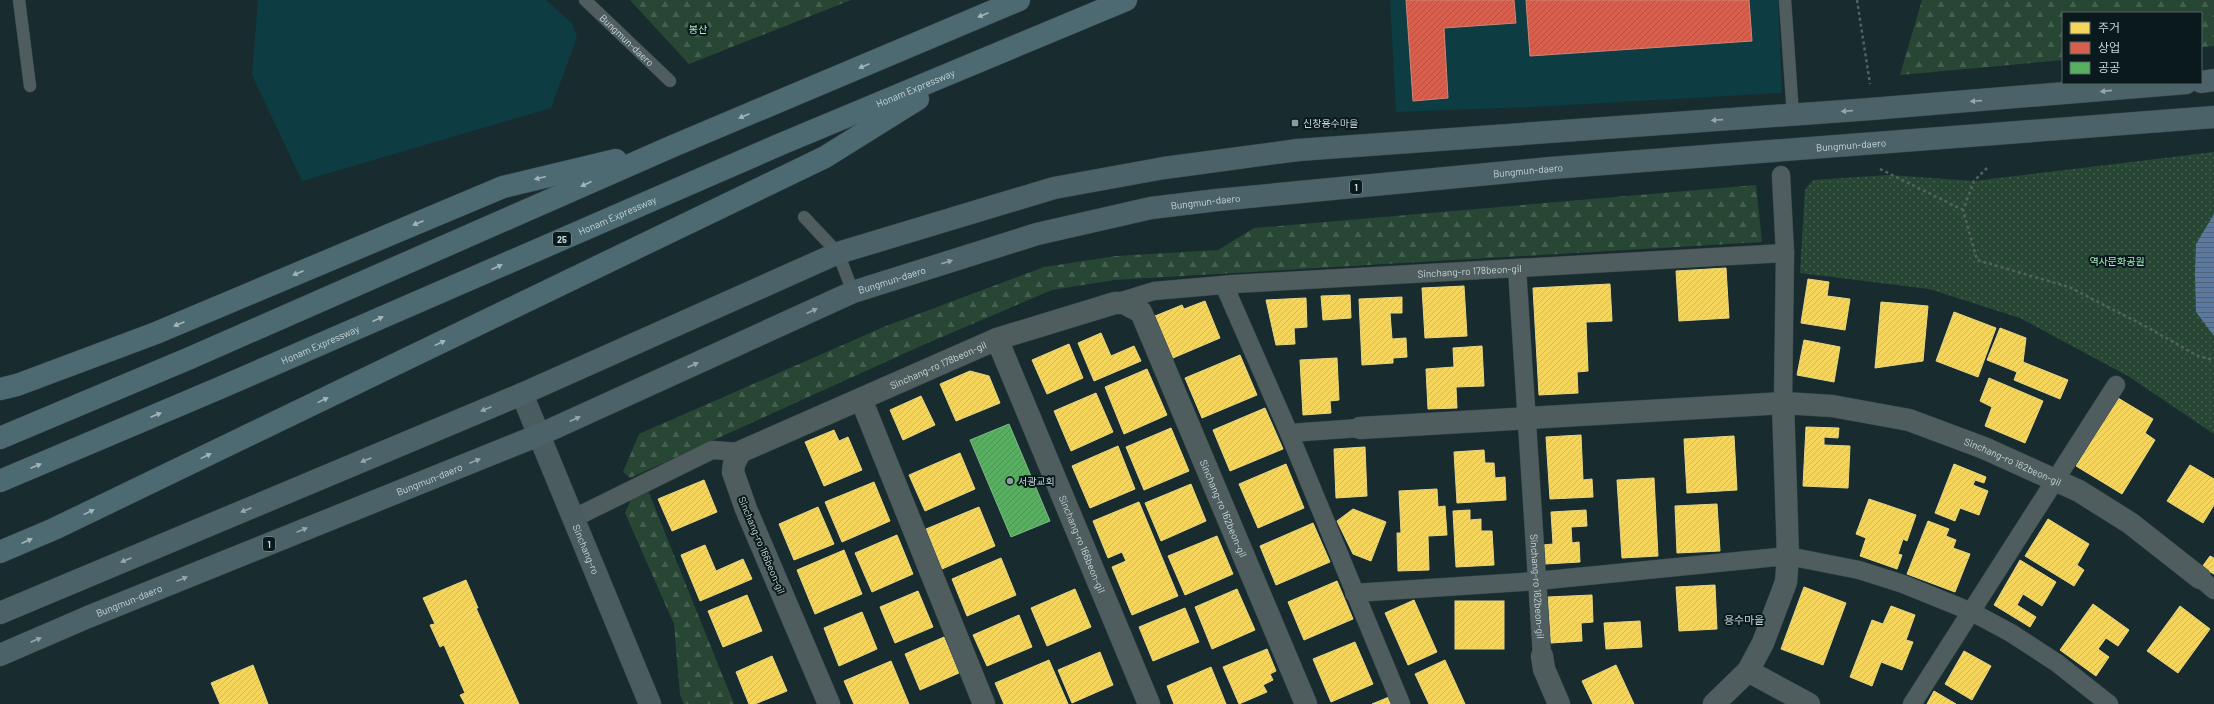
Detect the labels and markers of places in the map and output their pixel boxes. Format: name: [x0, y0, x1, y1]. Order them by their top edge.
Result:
place label: 신창용수마을: [1303, 117, 1358, 129]
marker: 신창용수마을: [1290, 118, 1300, 128]
place label: 서광교회: [1018, 475, 1055, 487]
marker: 서광교회: [1005, 476, 1015, 486]

